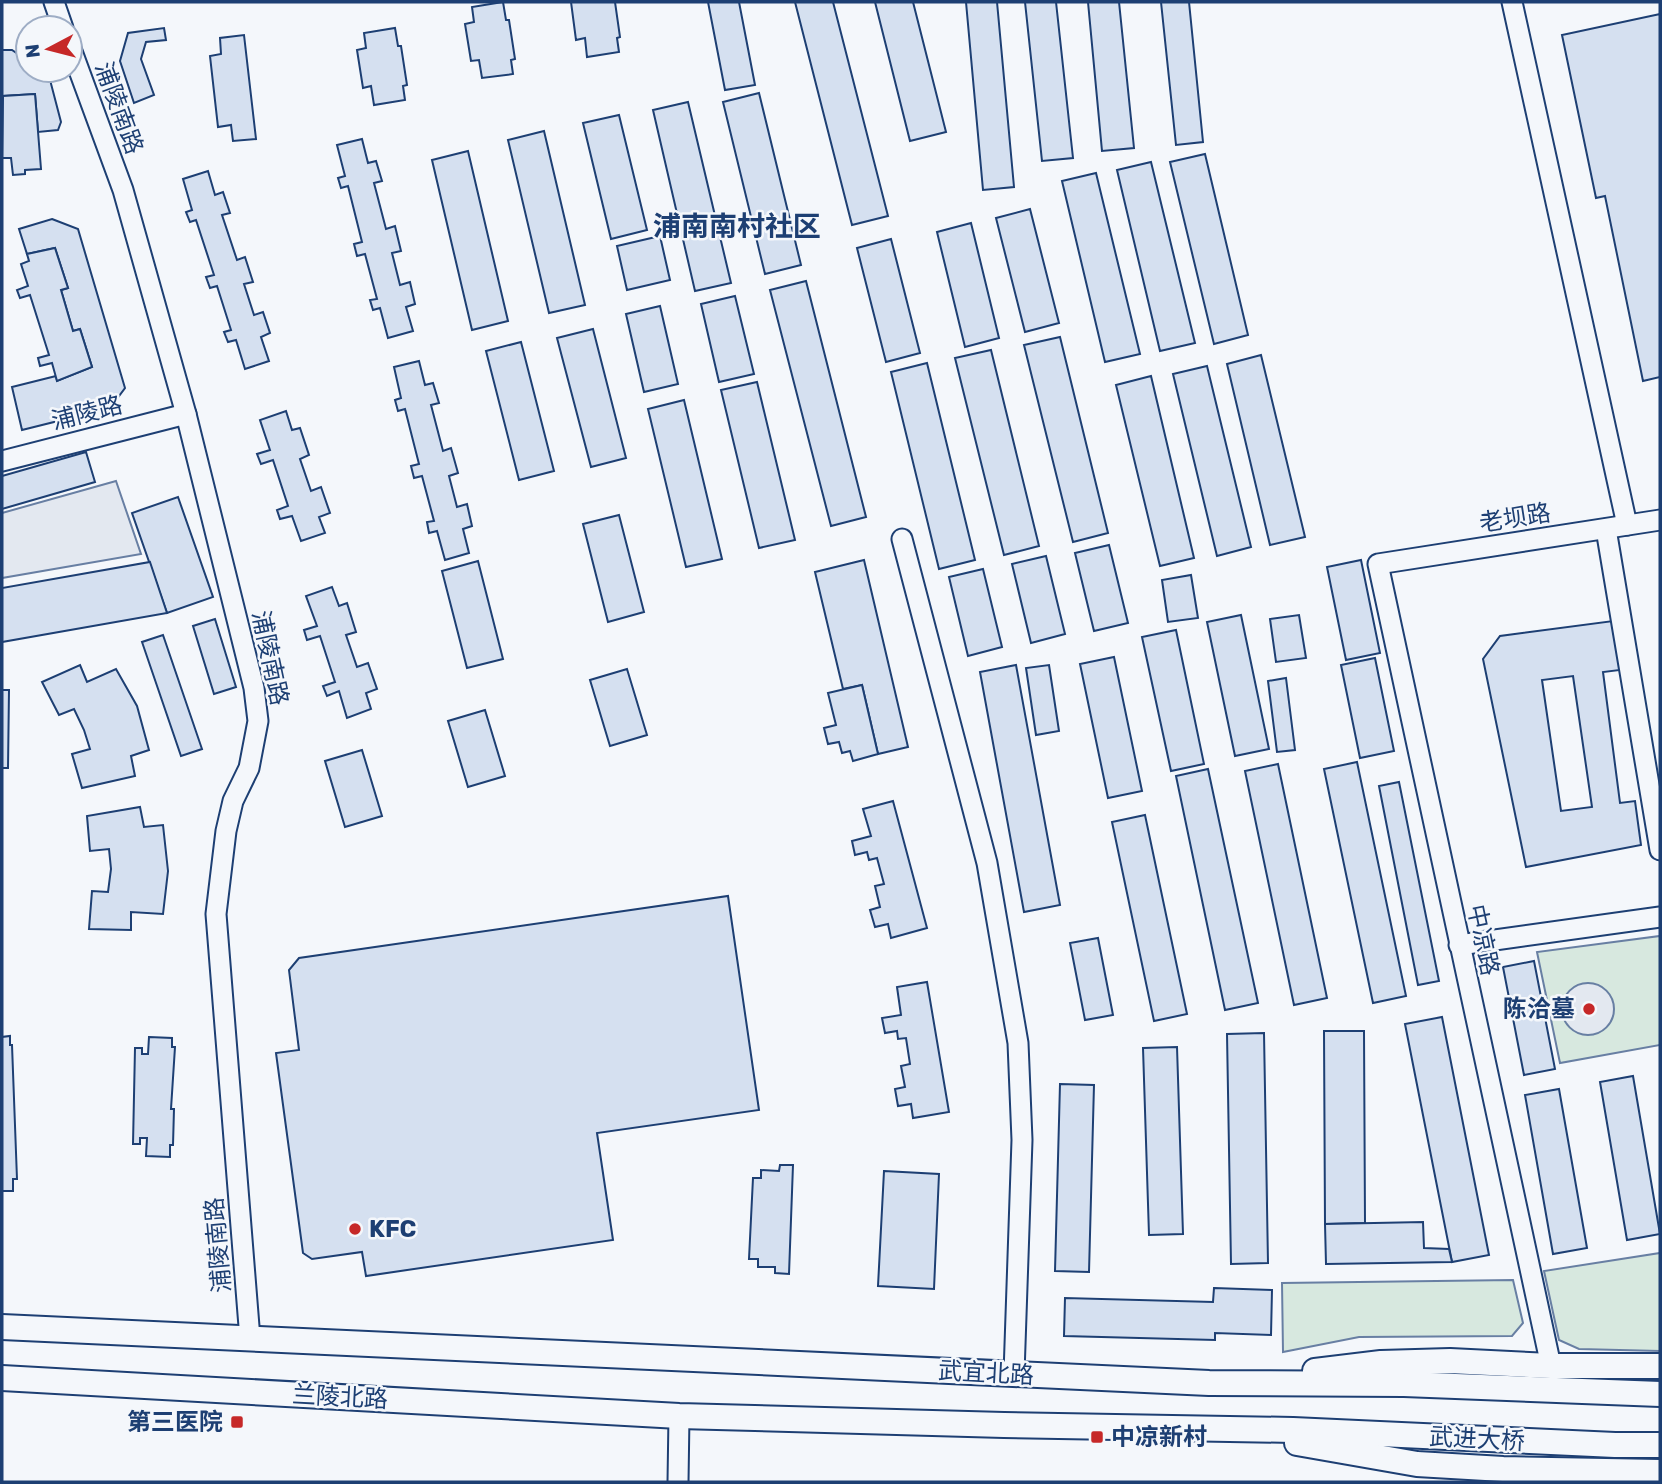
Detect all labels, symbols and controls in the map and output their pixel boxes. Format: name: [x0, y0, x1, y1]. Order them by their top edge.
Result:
north arrow: [14, 14, 84, 84]
text: N: [20, 43, 45, 59]
street label: 浦陵南路: [89, 58, 149, 158]
district label: 浦南南村社区: [653, 210, 821, 243]
street label: 浦陵路: [49, 391, 125, 435]
street label: 老坝路: [1477, 499, 1553, 537]
street label: 浦陵南路: [246, 608, 294, 708]
street label: 中凉路: [1462, 902, 1504, 978]
place label: 陈洽墓: [1503, 995, 1575, 1023]
marker: 陈洽墓: [1581, 1001, 1597, 1017]
street label: 浦陵南路: [200, 1196, 236, 1294]
place label: KFC: [369, 1215, 417, 1243]
marker: KFC: [347, 1221, 363, 1237]
street label: 武宜北路: [937, 1357, 1035, 1389]
street label: 兰陵北路: [291, 1381, 389, 1413]
place label: 第三医院: [127, 1408, 223, 1436]
marker: 第三医院: [229, 1414, 245, 1430]
place label: 中凉新村: [1111, 1423, 1207, 1451]
street label: 武进大桥: [1428, 1423, 1526, 1455]
marker: 中凉新村: [1089, 1429, 1105, 1445]

